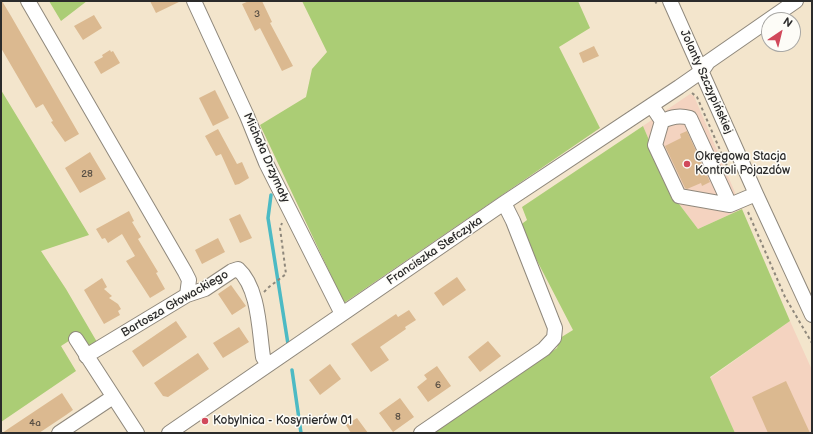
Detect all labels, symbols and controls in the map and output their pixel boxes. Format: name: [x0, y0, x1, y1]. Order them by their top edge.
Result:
house number: 3: [254, 8, 260, 20]
north arrow: [761, 12, 801, 52]
text: N: [780, 15, 795, 30]
street label: Jolanty Szczypińskiej: [677, 28, 735, 136]
street label: Michała Drzymały: [240, 111, 292, 205]
place label: Okręgowa Stacja Kontroli Pojazdów: [695, 150, 790, 178]
marker: Okręgowa Stacja Kontroli Pojazdów: [682, 159, 692, 169]
house number: 28: [81, 168, 93, 180]
street label: Franciszka Stefczyka: [384, 214, 486, 288]
street label: Bartosza Głowackiego: [119, 267, 231, 341]
house number: 6: [435, 379, 441, 391]
house number: 8: [395, 411, 401, 423]
place label: Kobylnica - Kosynierów 01: [213, 414, 352, 428]
marker: Kobylnica - Kosynierów 01: [200, 416, 210, 426]
house number: 4a: [29, 417, 41, 429]

